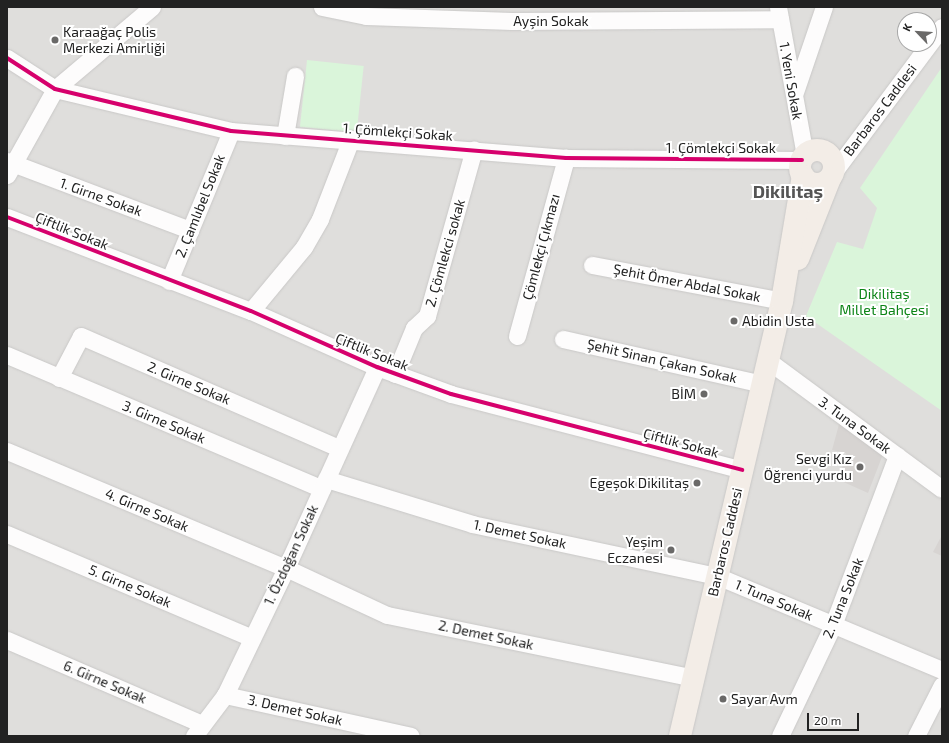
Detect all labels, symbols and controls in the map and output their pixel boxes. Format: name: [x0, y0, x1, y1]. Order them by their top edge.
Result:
north arrow: [897, 12, 937, 52]
street label: Ayşin Sokak: [513, 13, 589, 29]
text: K: [899, 21, 914, 33]
place label: Karaağaç Polis Merkezi Amirliği: [63, 24, 166, 56]
marker: Karaağaç Polis Merkezi Amirliği: [50, 35, 60, 45]
street label: 1. Yeni Sokak: [776, 41, 806, 121]
street label: Barbaros Caddesi: [840, 61, 920, 159]
street label: 1. Çömlekçi Sokak: [343, 120, 453, 144]
street label: 1. Çömlekçi Sokak: [666, 140, 776, 156]
street label: 2. Çamlıbel Sokak: [172, 152, 228, 260]
street label: 1. Girne Sokak: [58, 174, 144, 220]
district label: Dikilitaş: [753, 180, 823, 202]
street label: Çömlekçi Çıkmazı: [519, 192, 563, 302]
street label: 2. Çömlekci sokak: [422, 197, 468, 309]
street label: Çiftlik Sokak: [33, 209, 111, 253]
street label: Şehit Ömer Abdal Sokak: [611, 260, 763, 306]
park label: Dikilitaş Millet Bahçesi: [839, 286, 929, 318]
place label: Abidin Usta: [742, 313, 814, 329]
marker: Abidin Usta: [729, 316, 739, 326]
street label: Çiftlik Sokak: [333, 330, 411, 374]
street label: Şehit Sinan Çakan Sokak: [585, 336, 739, 386]
street label: 2. Girne Sokak: [145, 358, 233, 408]
place label: BİM: [671, 386, 696, 402]
marker: BİM: [699, 389, 709, 399]
street label: 3. Tuna Sokak: [815, 393, 895, 457]
street label: 3. Girne Sokak: [120, 397, 208, 447]
street label: Çiftlik Sokak: [641, 425, 721, 461]
place label: Sevgi Kız Öğrenci yurdu: [763, 451, 852, 484]
marker: Sevgi Kız Öğrenci yurdu: [855, 462, 865, 472]
place label: Egeşok Dikilitaş: [589, 475, 689, 491]
marker: Egeşok Dikilitaş: [692, 478, 702, 488]
street label: 4. Girne Sokak: [103, 485, 191, 535]
street label: Barbaros Caddesi: [704, 486, 746, 598]
street label: 1. Özdoğan Sokak: [260, 502, 322, 608]
street label: 1. Demet Sokak: [472, 516, 568, 552]
place label: Yeşim Eczanesi: [607, 534, 663, 566]
marker: Yeşim Eczanesi: [666, 545, 676, 555]
street label: 2. Tuna Sokak: [819, 555, 867, 641]
street label: 5. Girne Sokak: [86, 561, 174, 611]
street label: 1. Tuna Sokak: [732, 576, 816, 624]
street label: 2. Demet Sokak: [437, 617, 535, 653]
street label: 6. Girne Sokak: [61, 657, 149, 707]
street label: 3. Demet Sokak: [246, 691, 344, 729]
place label: Sayar Avm: [731, 691, 798, 707]
marker: Sayar Avm: [718, 694, 728, 704]
scale bar: [809, 705, 861, 731]
text: 20 m: [814, 713, 841, 727]

